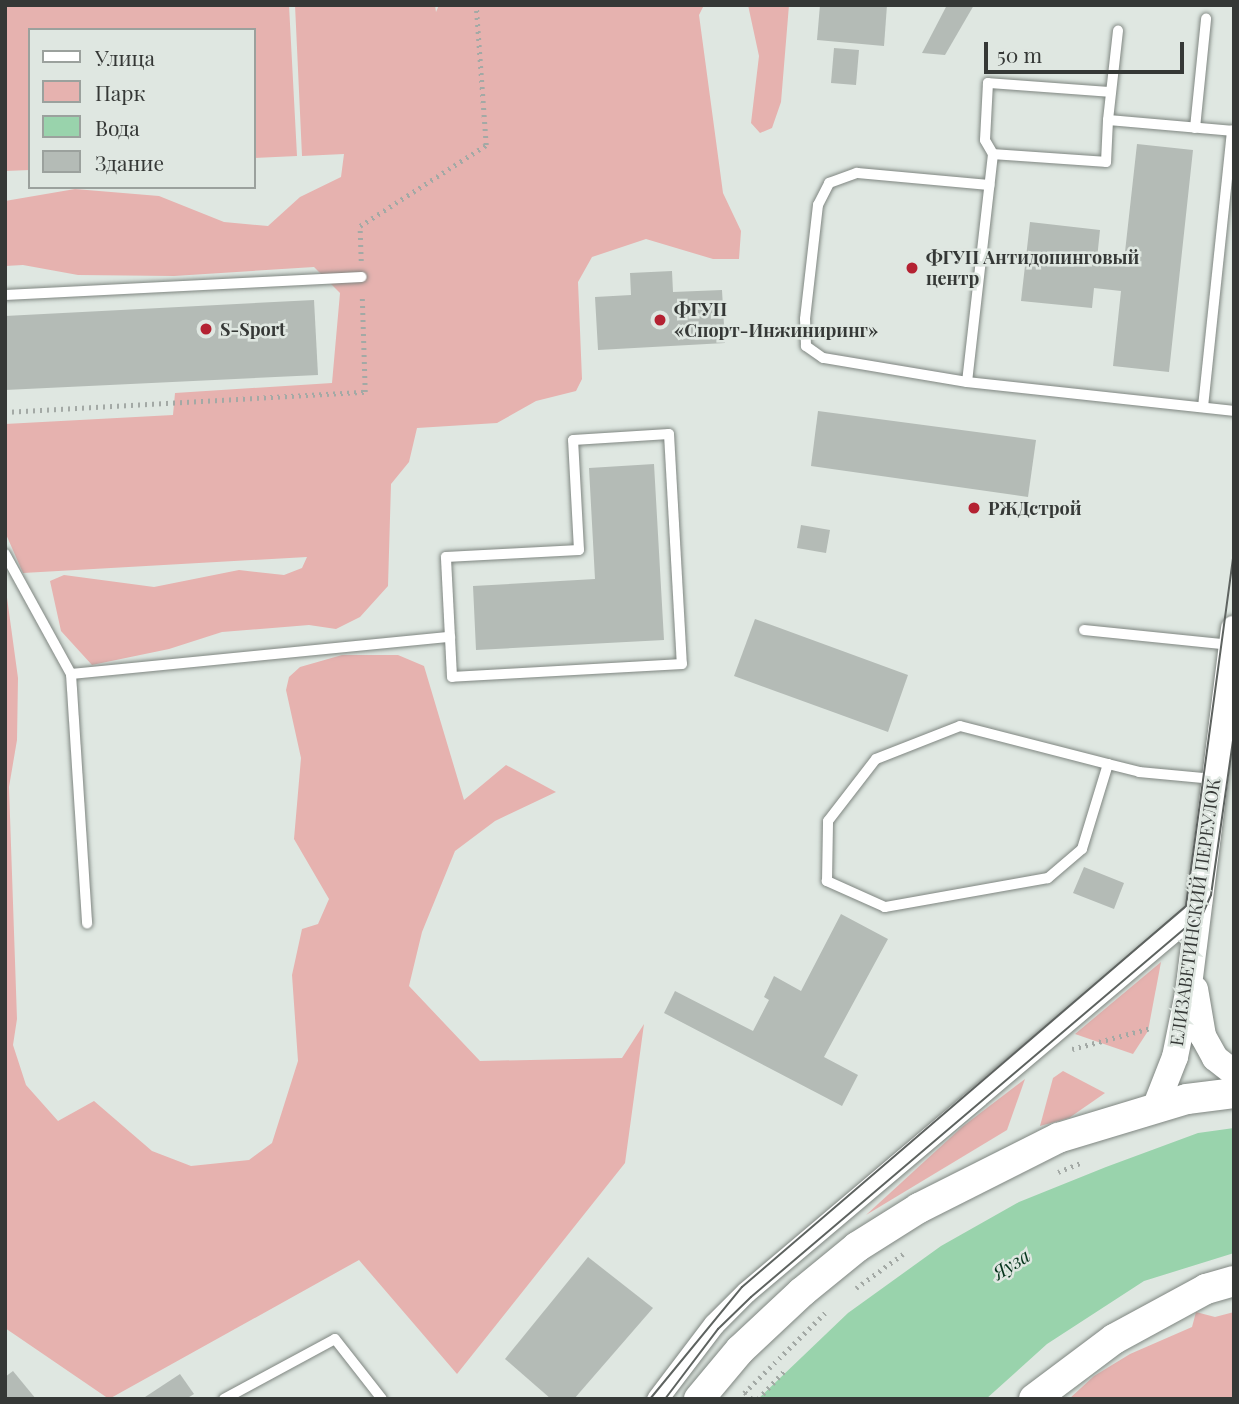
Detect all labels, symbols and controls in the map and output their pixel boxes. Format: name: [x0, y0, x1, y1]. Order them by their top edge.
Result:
legend: [28, 28, 256, 189]
scale bar: [987, 28, 1186, 72]
text: 50 m: [997, 40, 1042, 68]
text: Улица: [95, 43, 155, 71]
text: Парк: [95, 78, 145, 106]
text: Вода: [95, 113, 140, 141]
text: Здание: [95, 148, 164, 176]
place label: ФГУП Антидопинговый центр: [926, 247, 1139, 290]
marker: ФГУП Антидопинговый центр: [904, 260, 920, 276]
place label: ФГУП «Спорт-Инжиниринг»: [674, 299, 878, 342]
marker: ФГУП «Спорт-Инжиниринг»: [652, 312, 668, 328]
place label: S-Sport: [220, 318, 285, 340]
marker: S-Sport: [198, 321, 214, 337]
place label: РЖДстрой: [988, 497, 1081, 519]
marker: РЖДстрой: [966, 500, 982, 516]
street label: ЕЛИЗАВЕТИНСКИЙ ПЕРЕУЛОК: [1165, 777, 1225, 1047]
water label: Яуза: [988, 1244, 1034, 1284]

